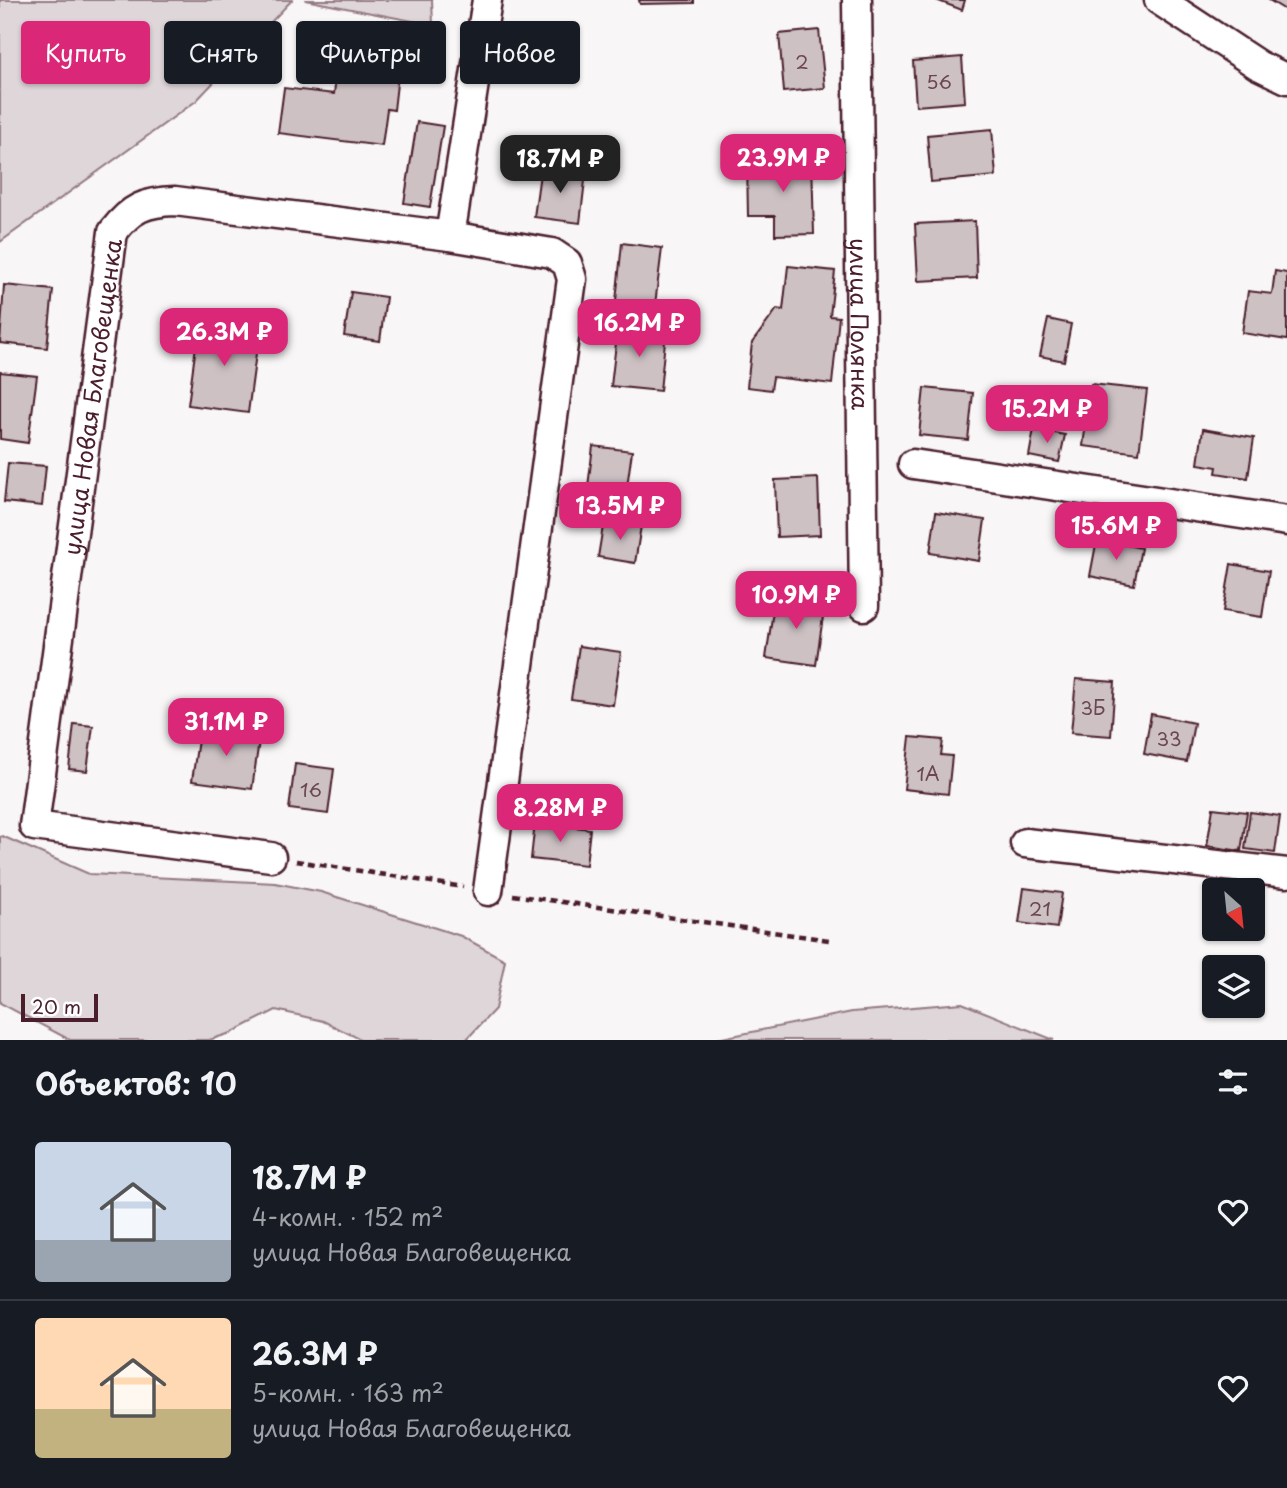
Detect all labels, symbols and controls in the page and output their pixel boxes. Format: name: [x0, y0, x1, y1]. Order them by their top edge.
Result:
chip: Купить: [21, 21, 150, 84]
chip: Снять: [164, 21, 282, 84]
chip: Фильтры: [296, 21, 446, 84]
chip: Новое: [460, 21, 580, 84]
house number: 2: [795, 47, 809, 75]
house number: 56: [926, 67, 952, 95]
pin: 23.9M ₽: [718, 134, 848, 194]
pin: 18.7M ₽: [495, 136, 625, 195]
text: 23.9M ₽: [736, 139, 830, 174]
text: 18.7M ₽: [516, 140, 604, 175]
street label: улица Новая Благовещенка: [53, 236, 130, 557]
street label: улица Полянка: [842, 238, 879, 411]
pin: 16.2M ₽: [574, 300, 704, 359]
text: 16.2M ₽: [594, 304, 684, 339]
pin: 26.3M ₽: [159, 308, 289, 368]
text: 26.3M ₽: [176, 313, 272, 348]
pin: 15.2M ₽: [982, 386, 1112, 445]
text: 15.2M ₽: [1002, 390, 1092, 425]
pin: 13.5M ₽: [555, 482, 685, 542]
text: 13.5M ₽: [575, 487, 665, 522]
pin: 15.6M ₽: [1051, 503, 1181, 562]
text: 15.6M ₽: [1071, 507, 1161, 542]
pin: 10.9M ₽: [731, 572, 861, 631]
text: 10.9M ₽: [752, 576, 840, 611]
house number: 3Б: [1081, 693, 1105, 721]
pin: 31.1M ₽: [161, 698, 291, 758]
text: 31.1M ₽: [184, 703, 268, 738]
house number: 33: [1157, 724, 1181, 752]
house number: 1А: [916, 759, 940, 787]
house number: 16: [300, 775, 322, 803]
pin: 8.28M ₽: [495, 784, 625, 844]
text: 8.28M ₽: [513, 789, 607, 824]
north arrow: [1202, 878, 1265, 942]
map controls: [1202, 878, 1265, 1018]
house number: 21: [1029, 894, 1051, 922]
button: layers: [1202, 955, 1265, 1018]
scale bar: [21, 991, 98, 1023]
text: 20 m: [32, 992, 81, 1020]
text: Объектов: 10: [35, 1060, 237, 1105]
icon: filters: [1214, 1063, 1252, 1101]
text: 18.7M ₽: [252, 1154, 366, 1199]
icon: home: [91, 1170, 175, 1254]
icon: heart: [1214, 1193, 1252, 1231]
text: 4-комн. · 152 m²: [252, 1199, 443, 1234]
text: улица Новая Благовещенка: [252, 1234, 571, 1269]
text: 26.3M ₽: [252, 1330, 378, 1375]
icon: home: [91, 1346, 175, 1430]
icon: heart: [1214, 1369, 1252, 1407]
text: 5-комн. · 163 m²: [252, 1375, 444, 1410]
text: улица Новая Благовещенка: [252, 1410, 571, 1445]

